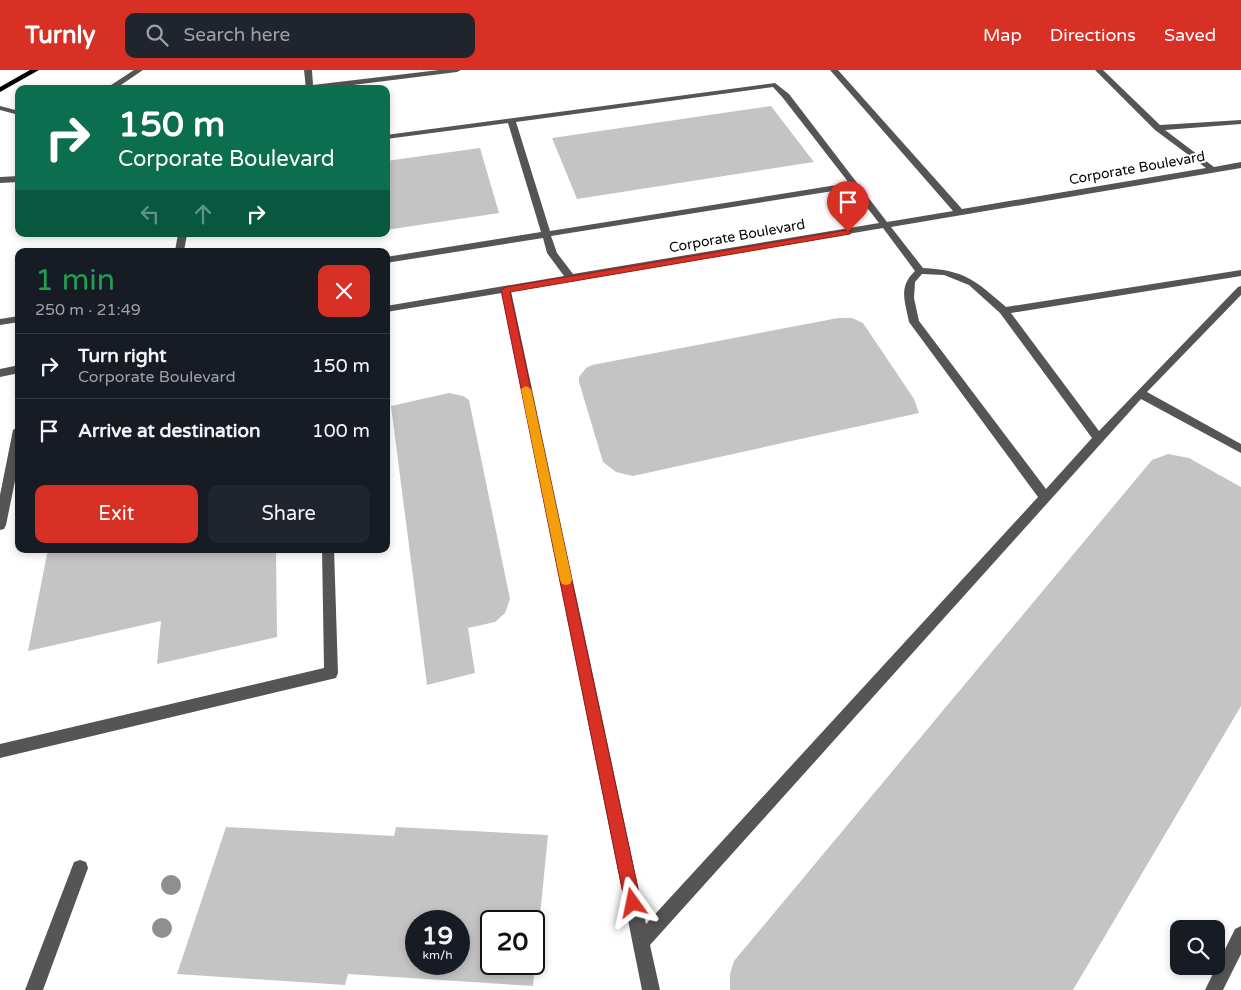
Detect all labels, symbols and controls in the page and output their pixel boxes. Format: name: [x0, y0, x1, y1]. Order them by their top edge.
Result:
search box: [125, 13, 475, 58]
text: Turnly: [25, 21, 95, 50]
icon: search: [143, 21, 171, 49]
text: Search here: [183, 24, 290, 46]
text: Map: [983, 24, 1022, 46]
text: Directions: [1050, 24, 1136, 46]
text: Saved: [1164, 24, 1216, 46]
text: 150 m: [118, 104, 225, 146]
icon: right: [35, 105, 100, 170]
text: Corporate Boulevard: [118, 146, 335, 172]
street label: Corporate Boulevard: [1068, 148, 1206, 188]
pin: [827, 181, 869, 232]
icon: arrive: [834, 188, 862, 216]
icon: left: [136, 200, 164, 228]
icon: ahead: [189, 200, 217, 228]
icon: right: [242, 200, 270, 228]
street label: Corporate Boulevard: [668, 216, 806, 256]
text: 1 min: [35, 262, 115, 299]
button: close: [318, 265, 370, 317]
text: 250 m · 21:49: [35, 300, 141, 320]
text: Turn right: [78, 345, 166, 367]
icon: right: [35, 352, 63, 380]
text: 150 m: [312, 355, 370, 377]
text: Corporate Boulevard: [78, 367, 236, 387]
icon: arrive: [35, 417, 63, 445]
text: Arrive at destination: [78, 420, 261, 442]
text: 100 m: [312, 420, 370, 442]
button: Exit: [35, 485, 198, 543]
button: Share: [208, 485, 370, 543]
position arrow: [606, 876, 658, 928]
speed limit sign: 20: [480, 910, 545, 975]
map controls: [1170, 920, 1225, 975]
button: search: [1170, 920, 1225, 975]
text: 19: [422, 921, 453, 951]
text: km/h: [422, 948, 453, 962]

